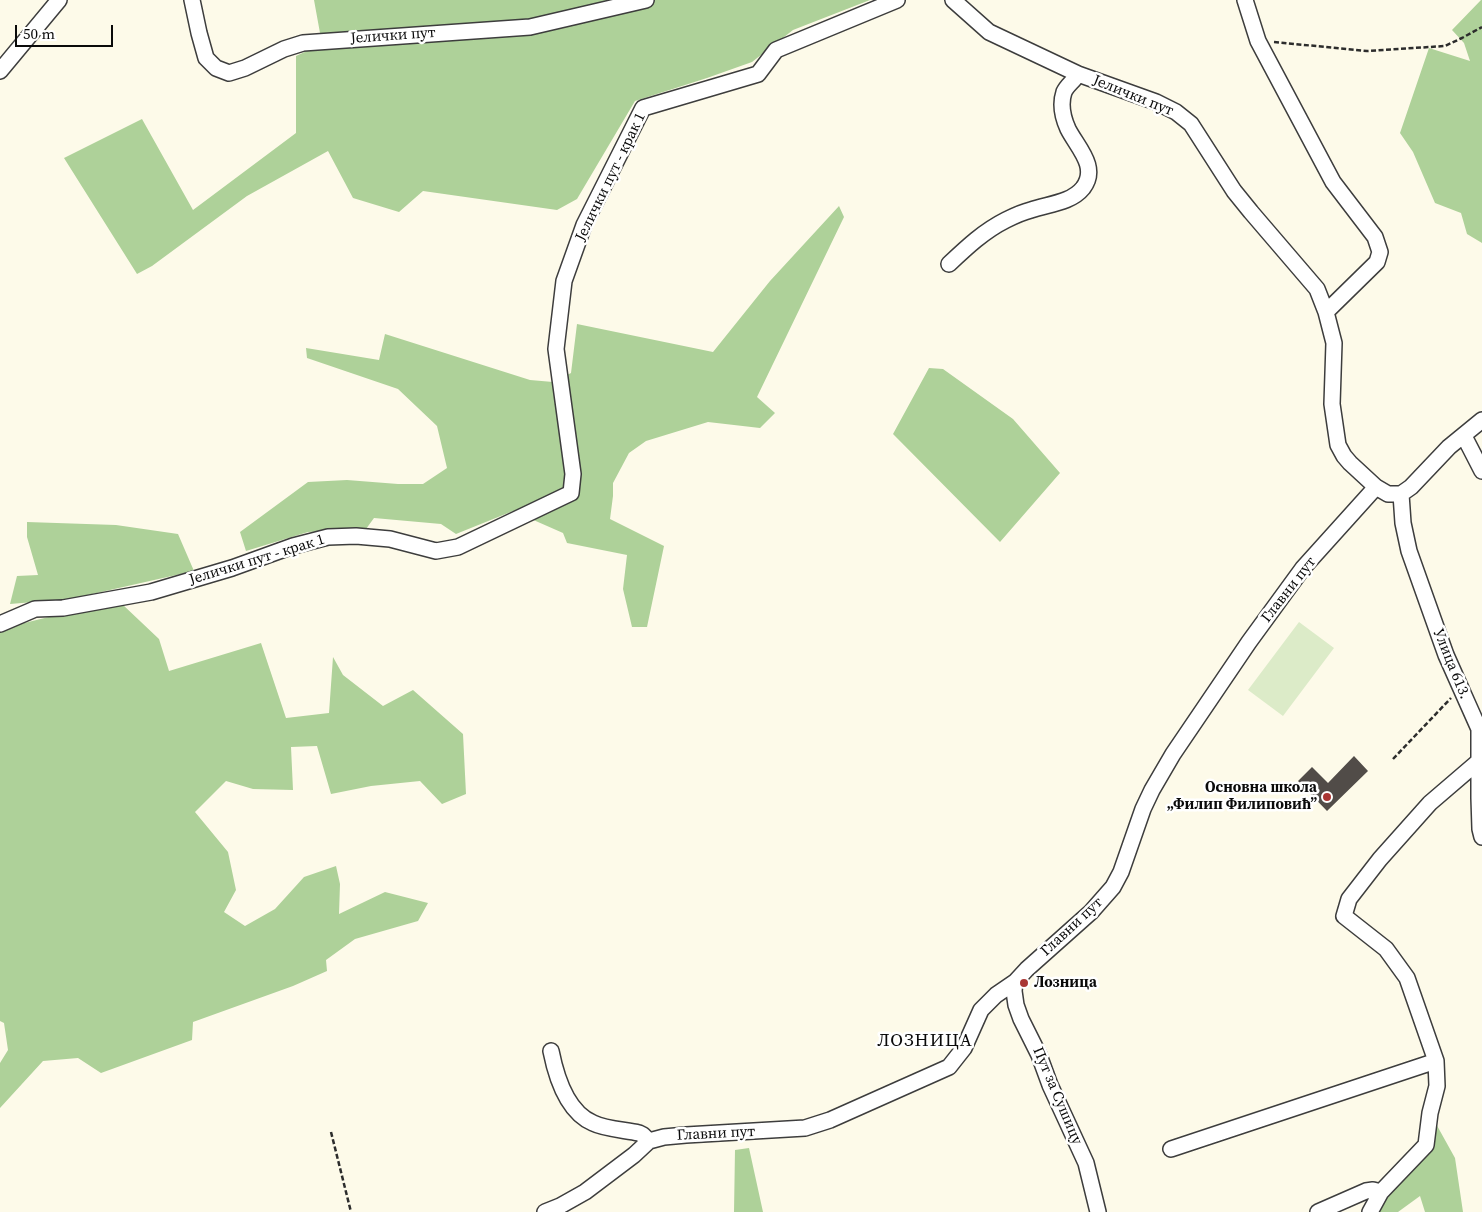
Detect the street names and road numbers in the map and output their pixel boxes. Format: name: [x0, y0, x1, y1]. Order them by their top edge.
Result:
street label: Јелички пут: [350, 24, 436, 48]
street label: Јелички пут: [1090, 72, 1176, 120]
street label: Јелички пут - крак 1: [572, 110, 650, 244]
street label: Јелички пут - крак 1: [187, 531, 327, 589]
street label: Главни пут: [1258, 554, 1320, 626]
street label: Улица 613.: [1429, 626, 1473, 702]
street label: Главни пут: [1037, 894, 1107, 960]
street label: Пут за Сушицу: [1028, 1044, 1086, 1148]
street label: Главни пут: [676, 1123, 756, 1145]

